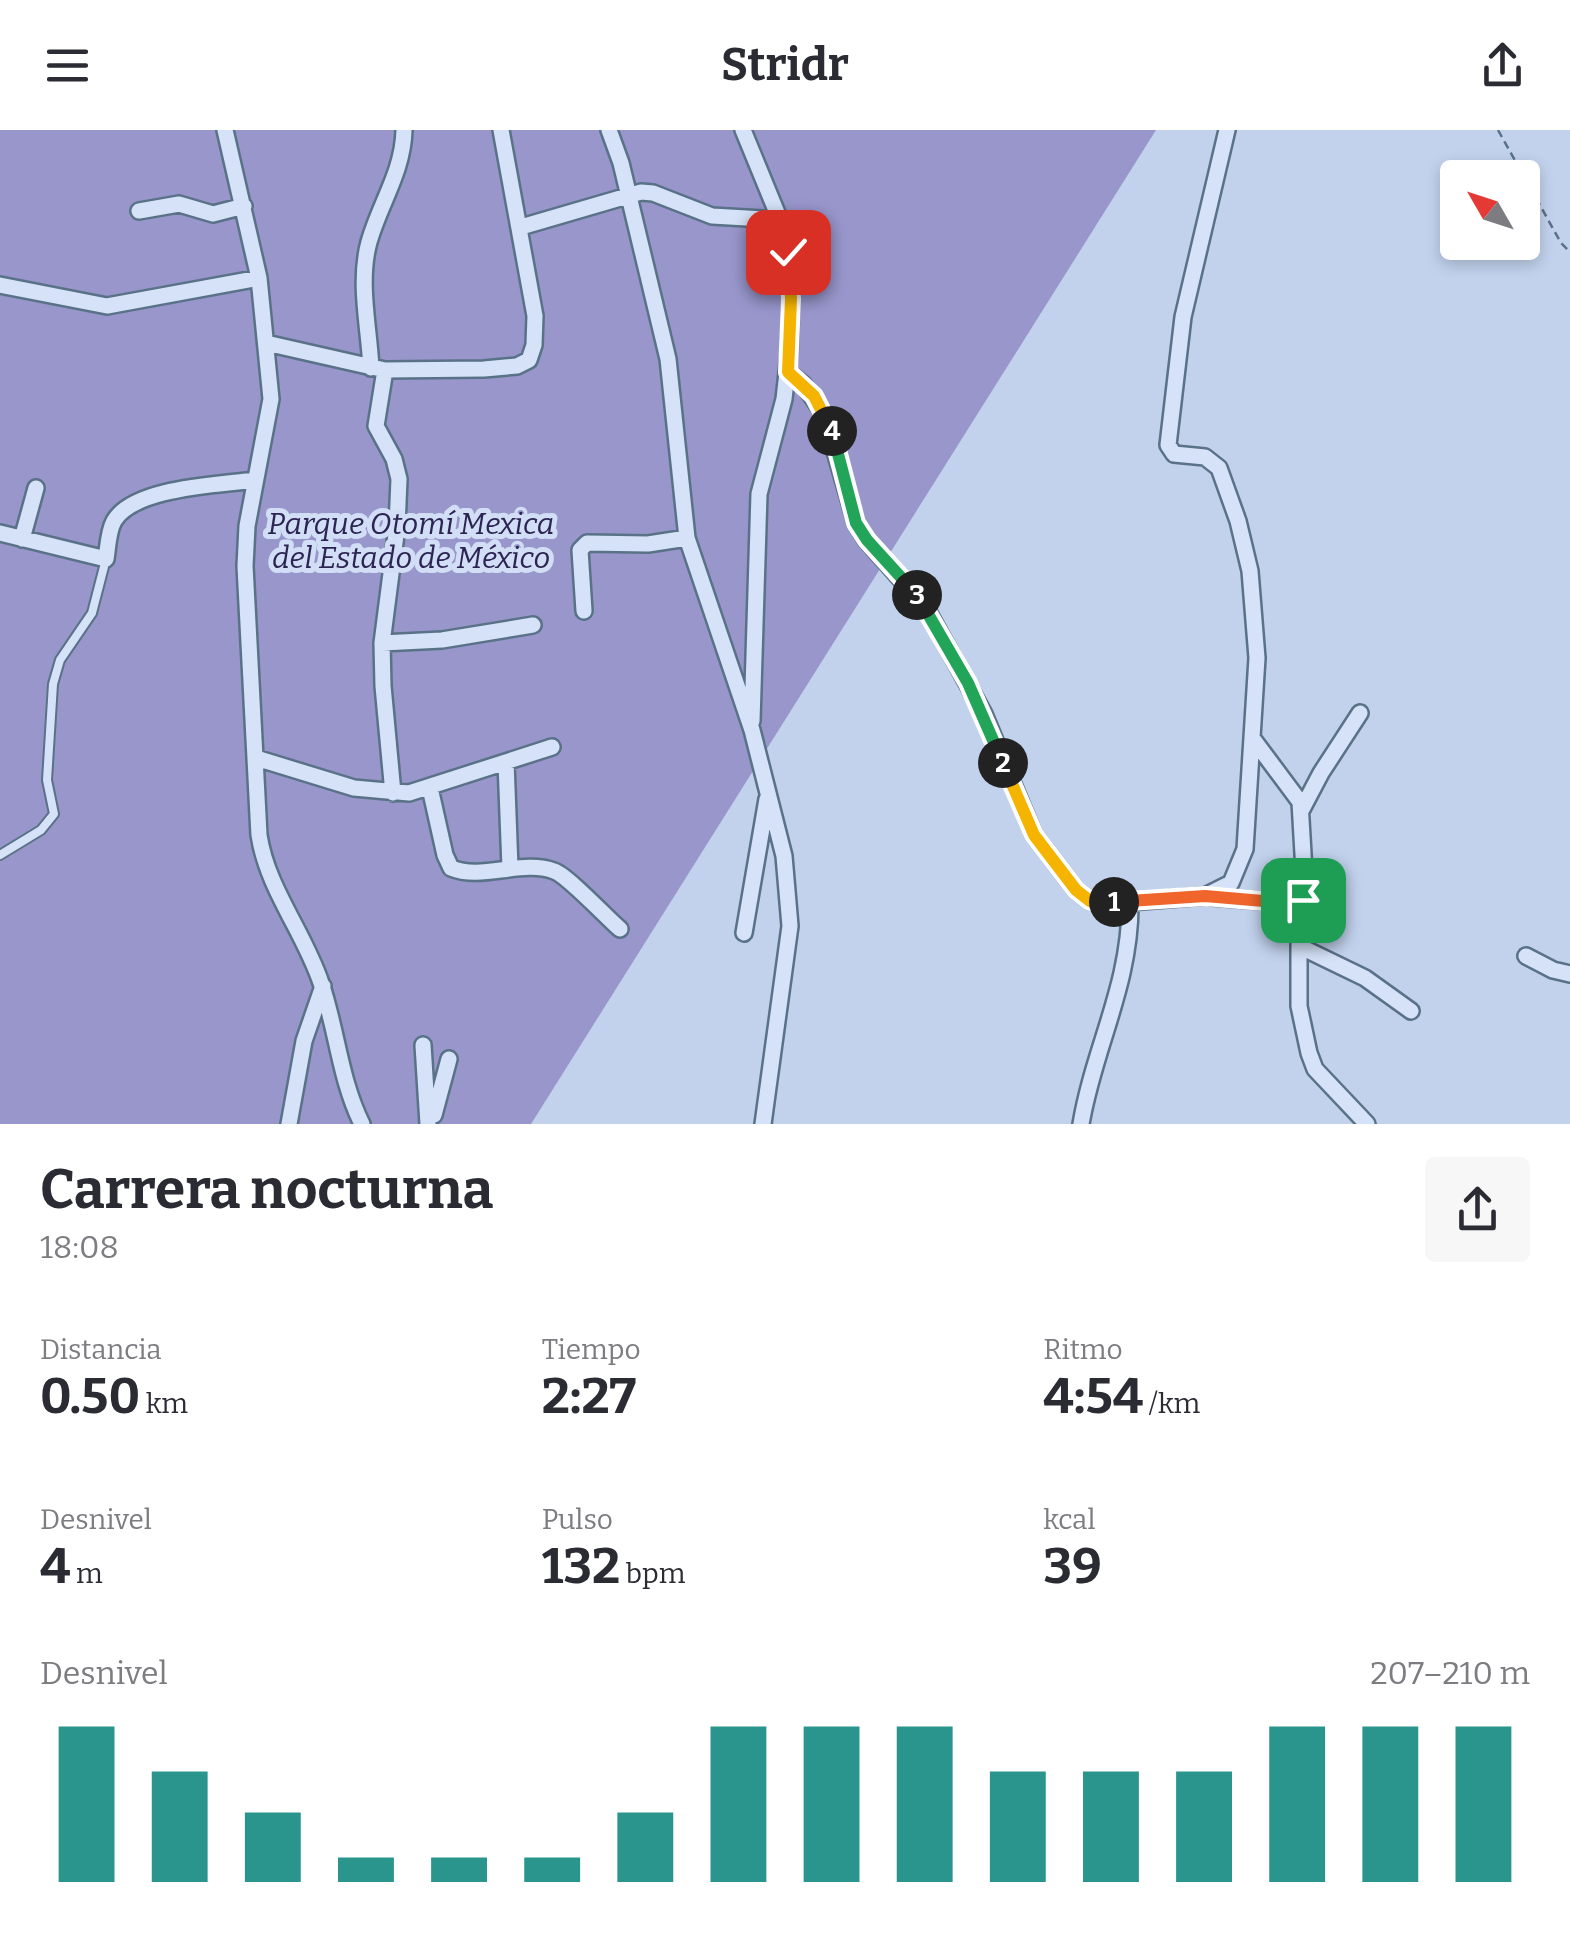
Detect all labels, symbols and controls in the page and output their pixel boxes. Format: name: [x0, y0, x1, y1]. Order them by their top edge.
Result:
icon: menu: [40, 38, 95, 93]
text: Stridr: [721, 38, 849, 92]
icon: share: [1475, 38, 1530, 93]
north arrow: [1440, 160, 1540, 260]
map controls: [1440, 160, 1540, 260]
pin: [746, 210, 831, 295]
icon: check: [761, 225, 816, 280]
pin: 4: [807, 406, 857, 456]
text: 4: [823, 414, 841, 447]
park label: Parque Otomí Mexica del Estado de México: [268, 506, 554, 576]
pin: 3: [892, 570, 942, 620]
text: 3: [909, 578, 925, 611]
pin: 2: [978, 738, 1028, 788]
text: 2: [995, 746, 1011, 779]
pin: [1261, 858, 1346, 943]
icon: arrive: [1276, 873, 1331, 928]
pin: 1: [1089, 877, 1139, 927]
text: 1: [1108, 885, 1120, 918]
text: Carrera nocturna: [40, 1157, 493, 1223]
button: share: [1425, 1157, 1530, 1262]
text: 18:08: [40, 1228, 119, 1266]
text: Distancia: [40, 1333, 162, 1366]
text: Tiempo: [542, 1333, 641, 1366]
text: Ritmo: [1043, 1333, 1123, 1366]
text: 0.50: [40, 1366, 140, 1426]
text: 2:27: [542, 1366, 636, 1426]
text: 4:54: [1043, 1366, 1143, 1426]
text: km: [140, 1387, 188, 1420]
text: /km: [1143, 1387, 1200, 1420]
text: Desnivel: [40, 1503, 152, 1536]
text: Pulso: [542, 1503, 613, 1536]
text: kcal: [1043, 1503, 1095, 1536]
text: 4: [40, 1536, 70, 1596]
text: 132: [542, 1536, 620, 1596]
text: 39: [1043, 1536, 1102, 1596]
text: m: [70, 1557, 103, 1590]
text: bpm: [620, 1557, 685, 1590]
text: Desnivel: [40, 1654, 168, 1692]
text: 207–210 m: [1370, 1654, 1530, 1692]

